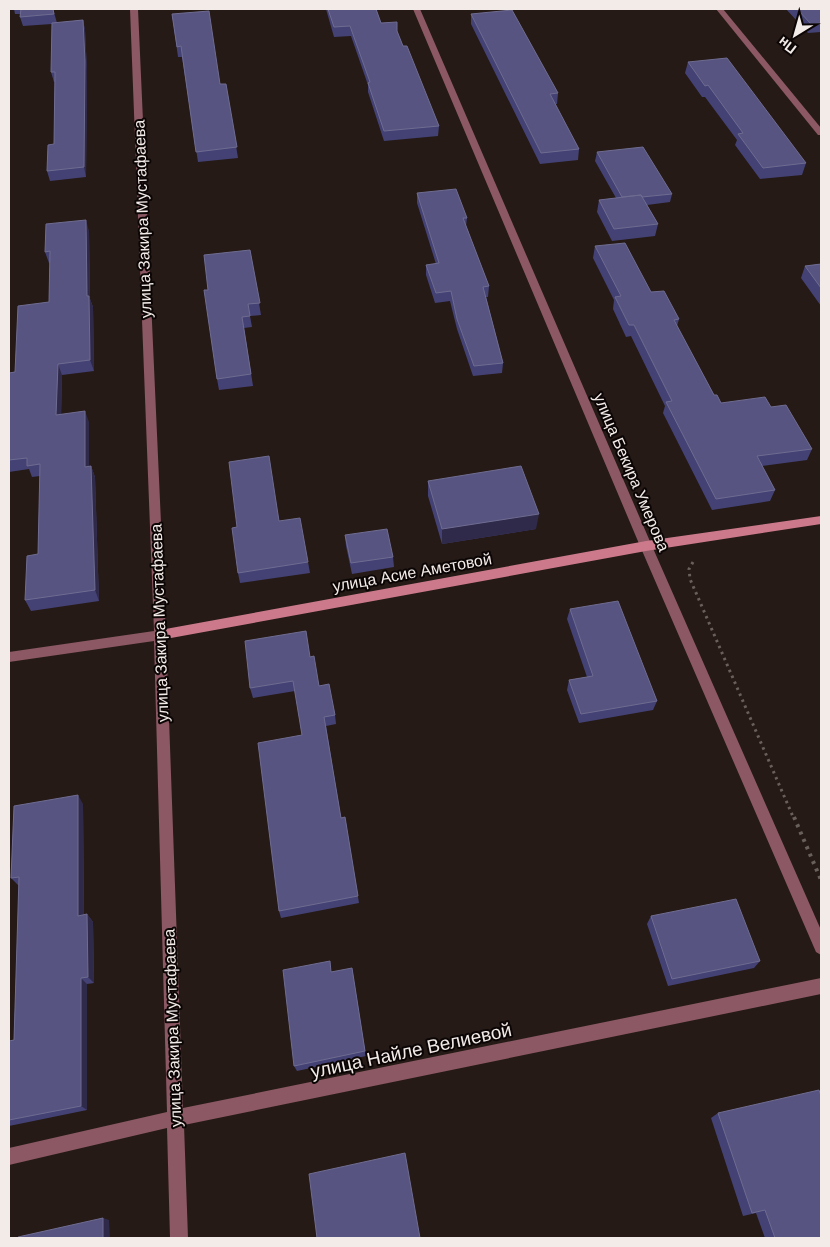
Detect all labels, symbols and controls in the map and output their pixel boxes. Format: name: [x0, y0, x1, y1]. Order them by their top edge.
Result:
north arrow: [770, 10, 820, 60]
text: Пн: [774, 33, 800, 58]
street label: улица Закира Мустафаева: [129, 119, 156, 318]
street label: улица Бекира Умерова: [589, 390, 674, 555]
street label: улица Закира Мустафаева: [146, 523, 173, 722]
street label: улица Асие Аметовой: [331, 548, 493, 597]
street label: улица Закира Мустафаева: [159, 928, 186, 1127]
street label: улица Найле Велиевой: [308, 1017, 514, 1084]

